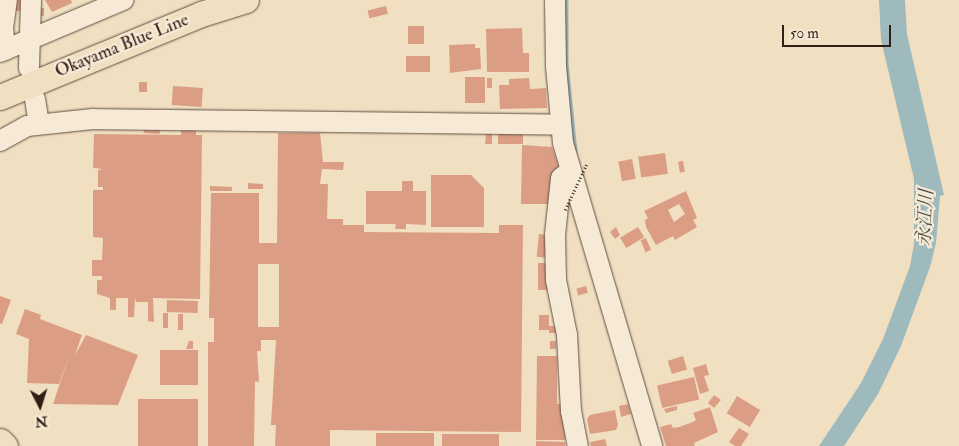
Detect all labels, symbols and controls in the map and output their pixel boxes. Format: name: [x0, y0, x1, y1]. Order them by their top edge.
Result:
street label: Okayama Blue Line: [52, 9, 192, 83]
scale bar: [784, 15, 893, 47]
text: 50 m: [790, 24, 819, 43]
water label: 永江川: [913, 189, 939, 247]
north arrow: [15, 381, 65, 431]
text: N: [34, 412, 48, 430]

